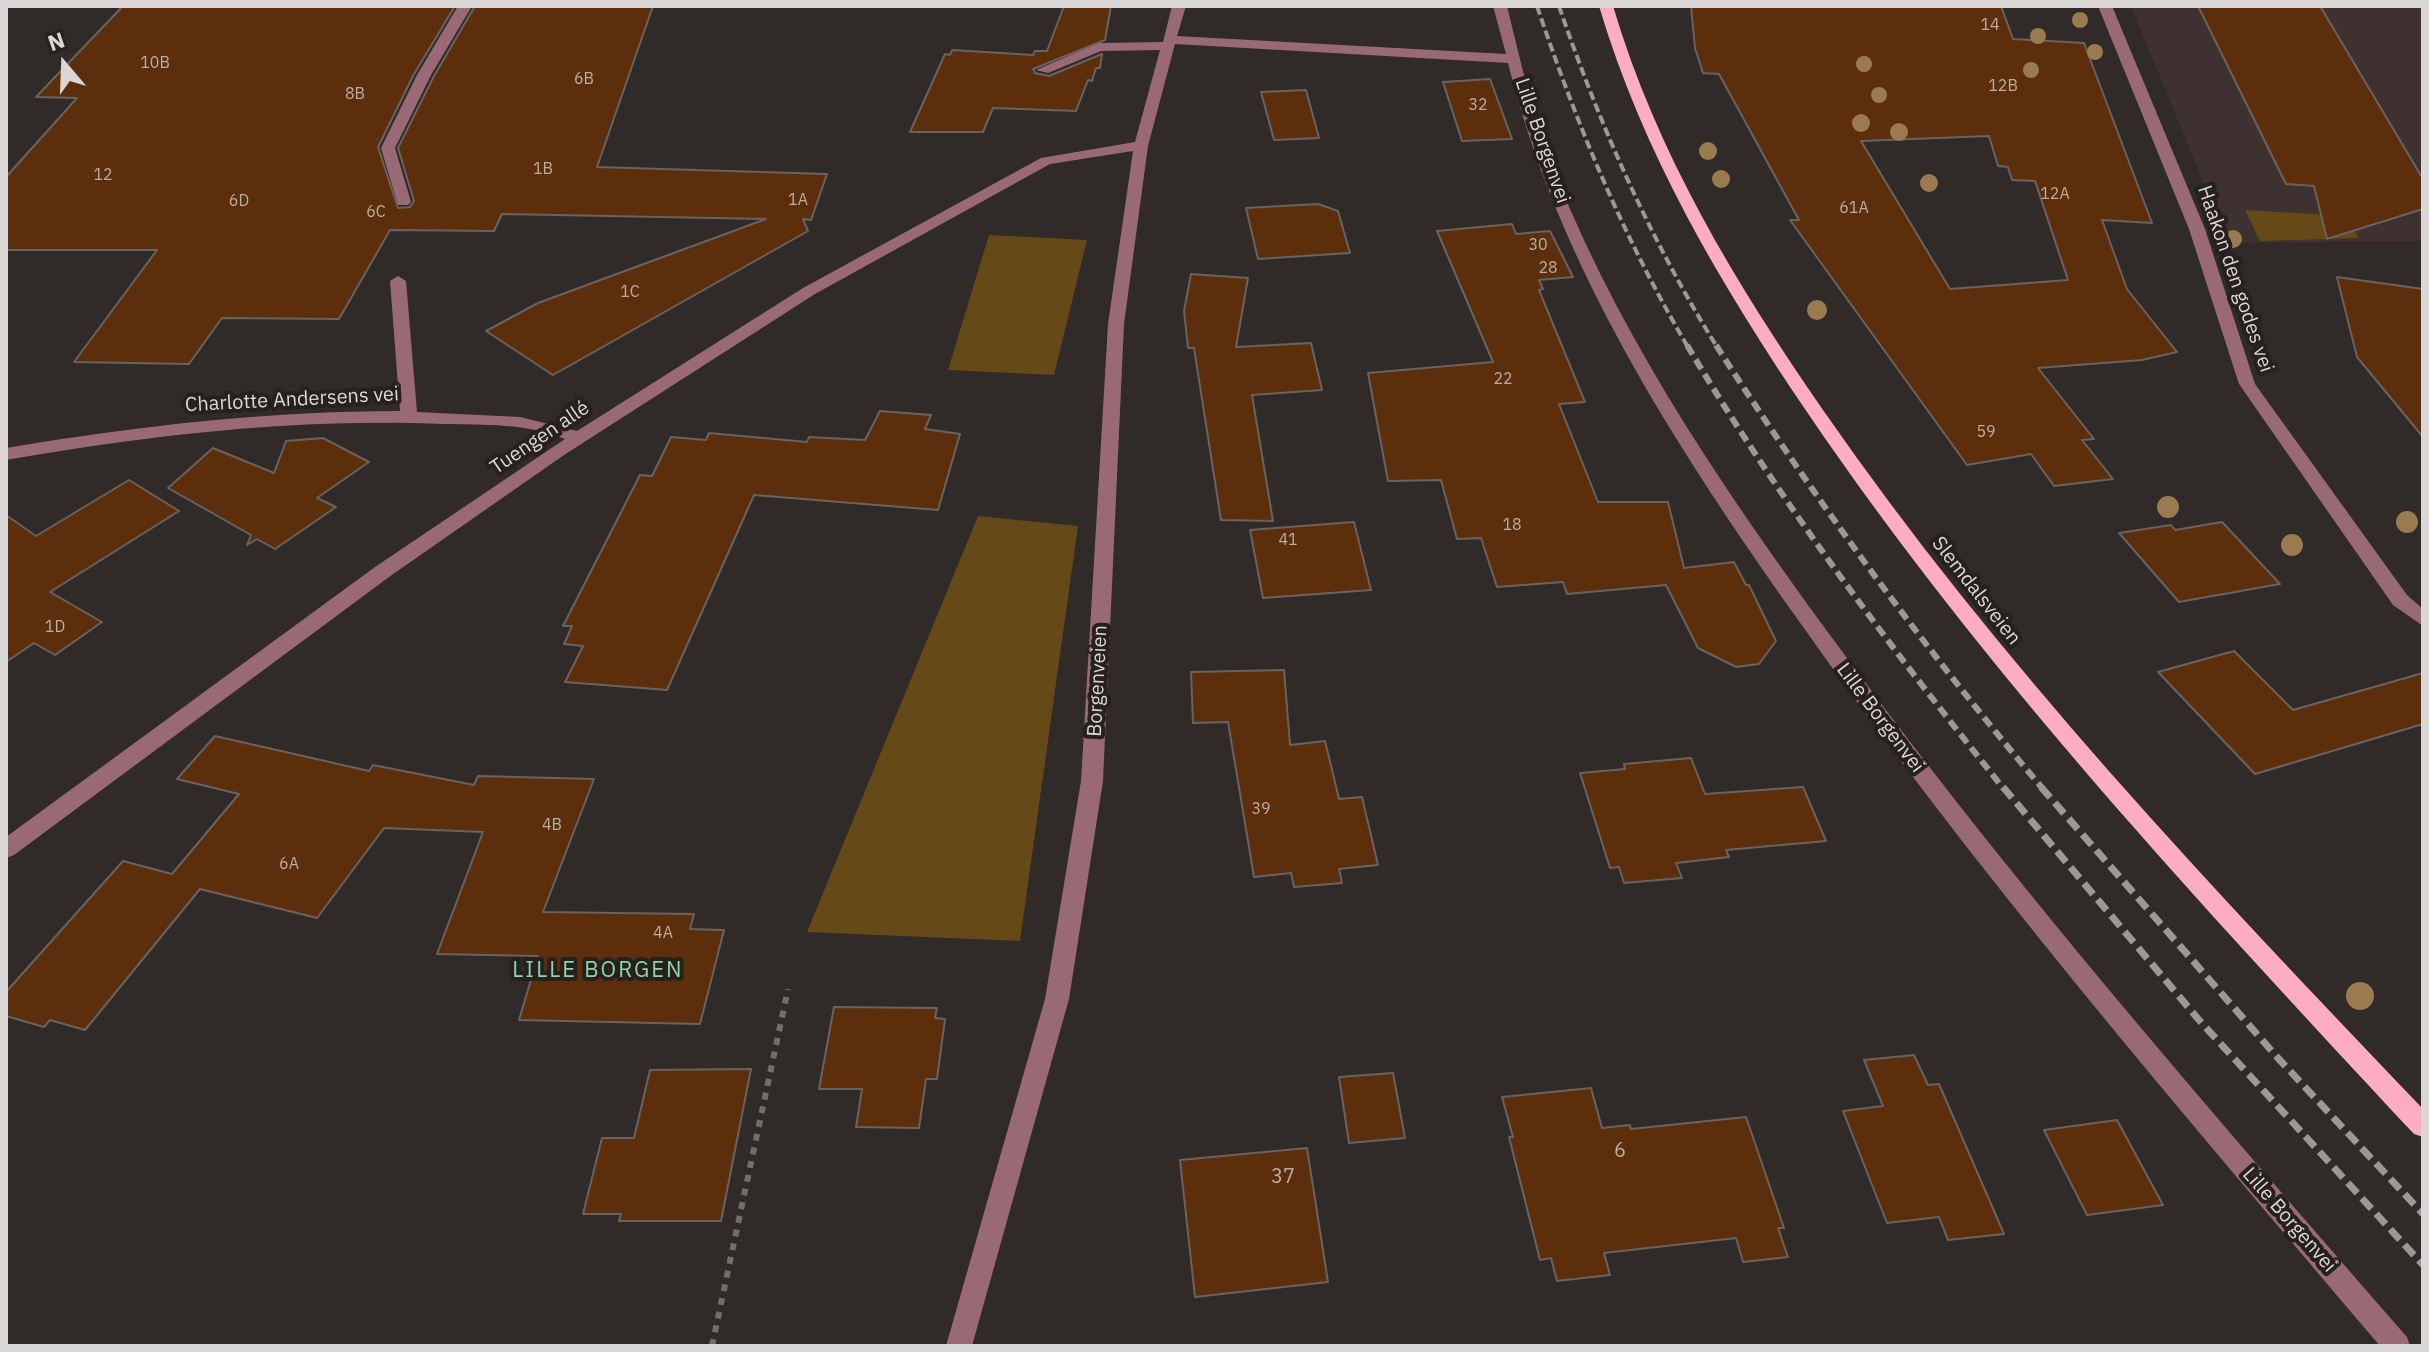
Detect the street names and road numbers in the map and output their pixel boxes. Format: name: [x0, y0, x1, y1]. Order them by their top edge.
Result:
street label: Lille Borgenvei: [1509, 75, 1575, 207]
street label: Haakon den godes vei: [2192, 182, 2278, 376]
street label: Charlotte Andersens vei: [184, 382, 400, 418]
street label: Tuengen allé: [486, 396, 594, 480]
street label: Slemdalsveien: [1926, 532, 2026, 650]
street label: Borgenveien: [1083, 625, 1113, 737]
street label: Lille Borgenvei: [1831, 658, 1929, 778]
street label: Lille Borgenvei: [2237, 1163, 2341, 1277]

